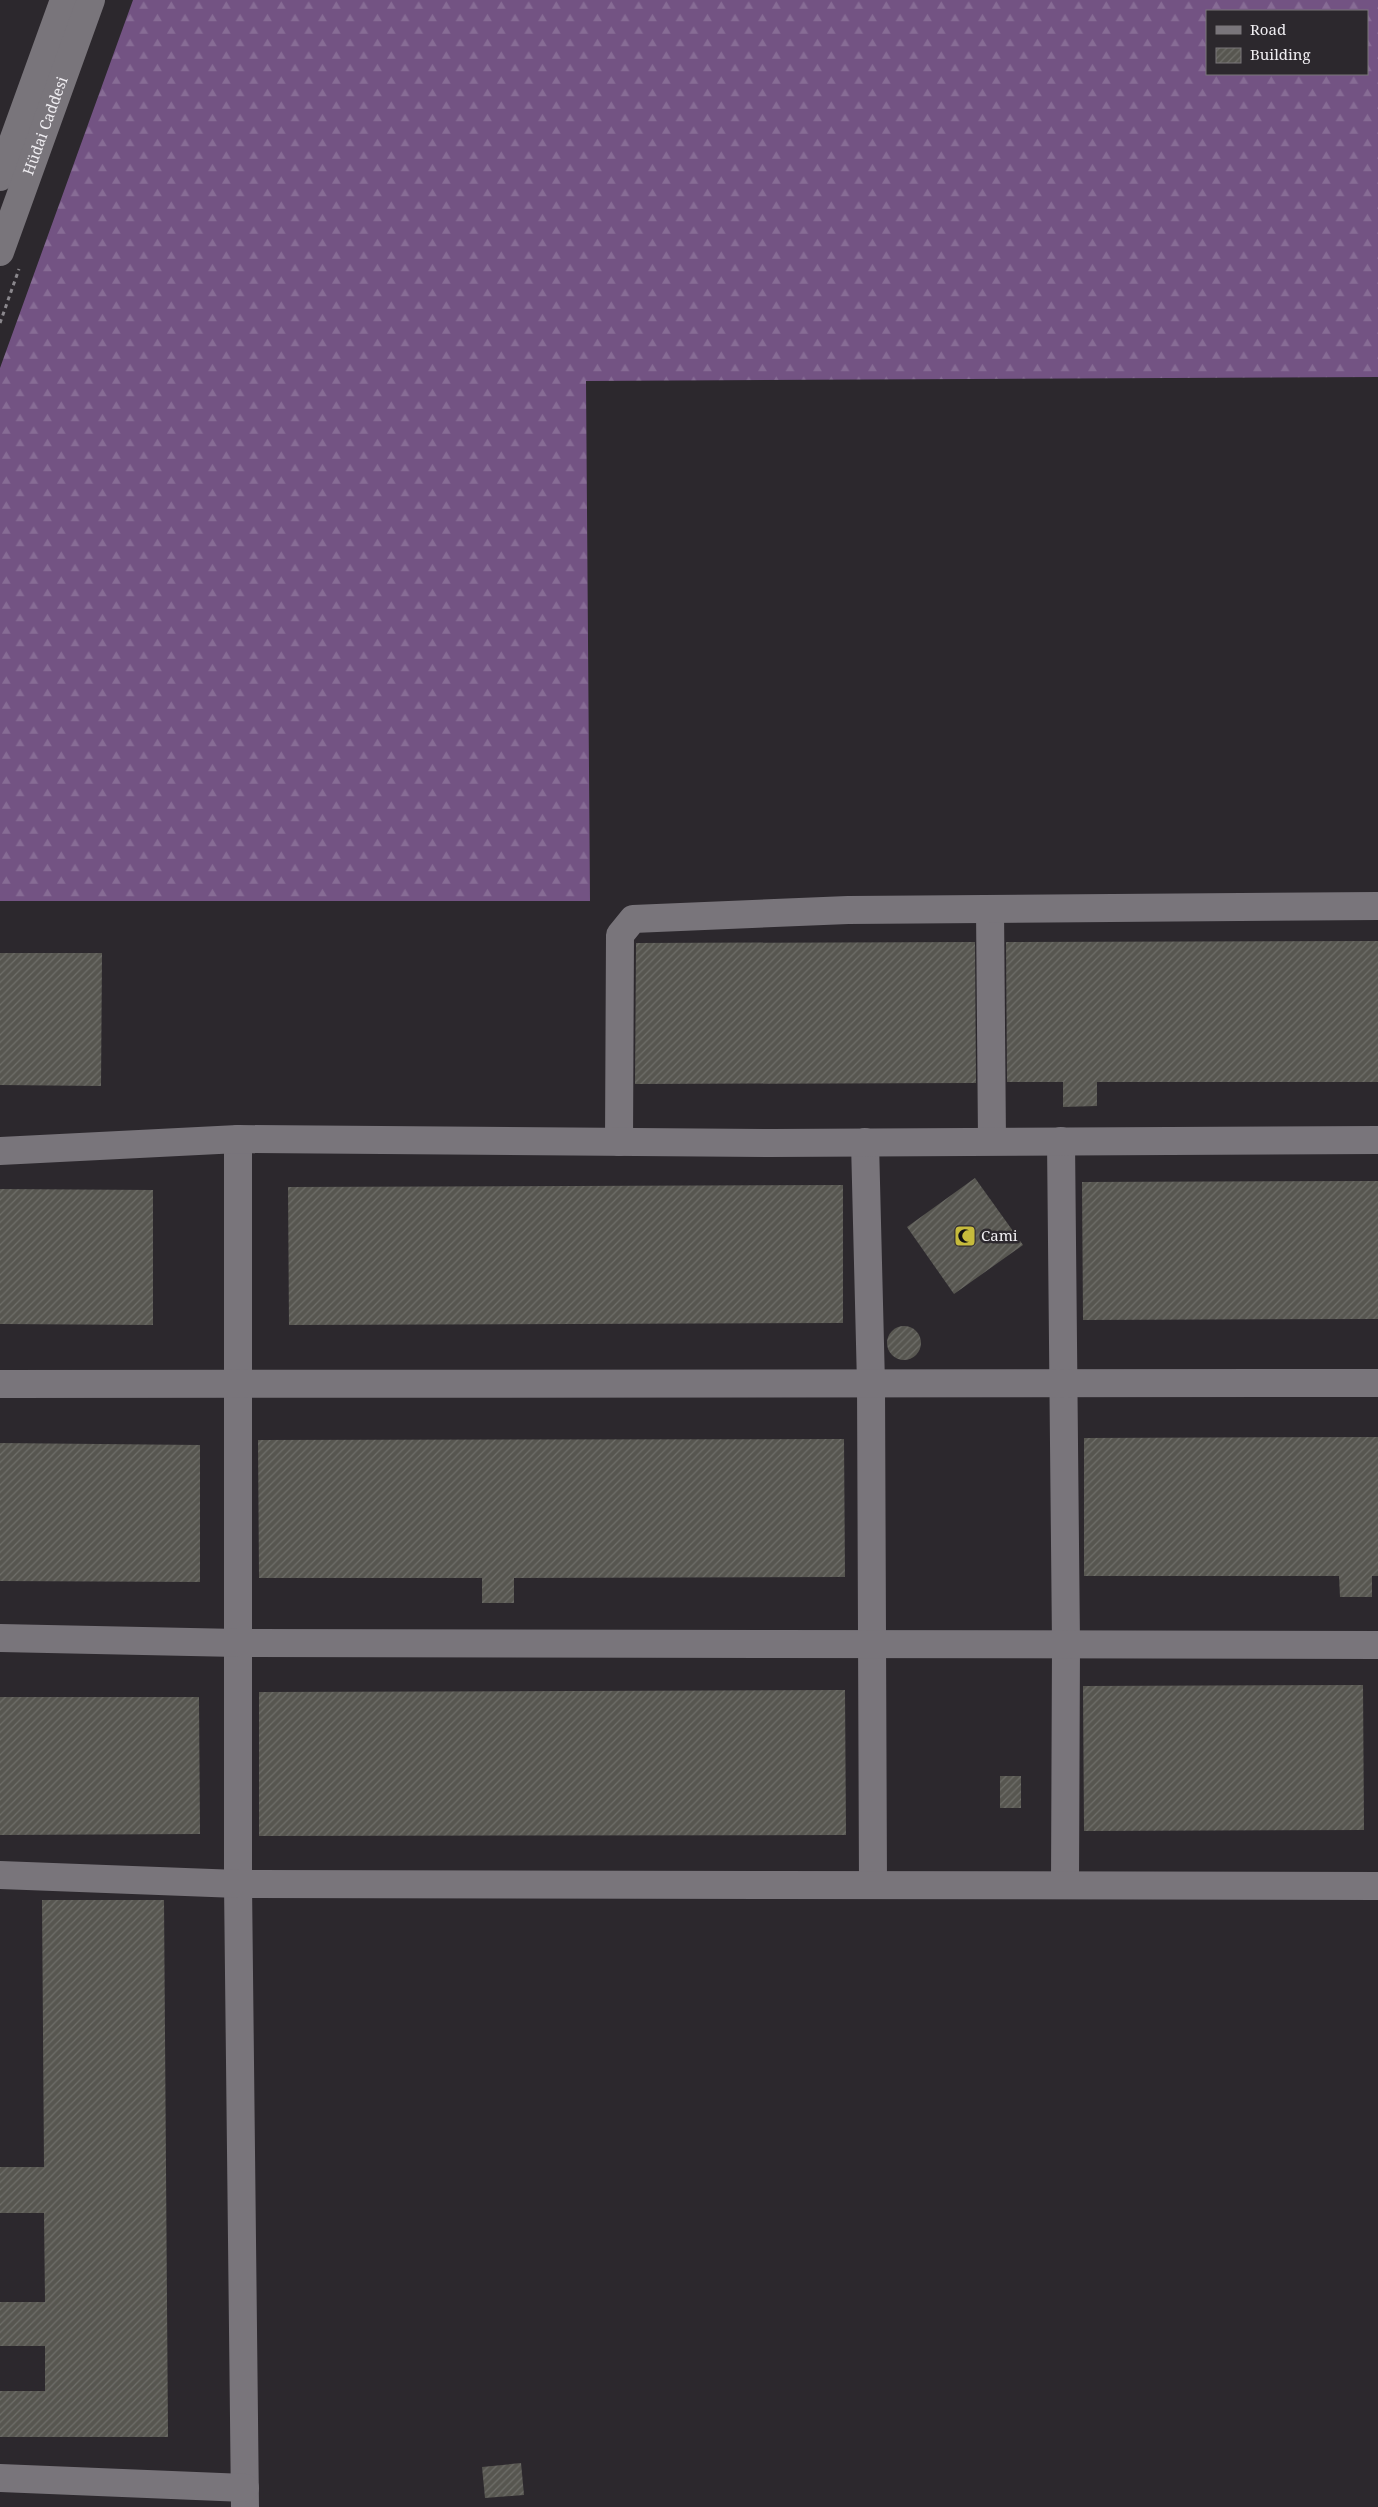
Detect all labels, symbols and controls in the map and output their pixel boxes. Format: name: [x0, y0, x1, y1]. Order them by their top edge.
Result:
legend: [1206, 10, 1368, 75]
text: Road: [1250, 19, 1286, 39]
text: Building: [1250, 44, 1311, 64]
street label: Hüdai Caddesi: [18, 73, 72, 178]
mosque icon: Cami: [953, 1224, 977, 1248]
place label: Cami: [981, 1225, 1018, 1245]

